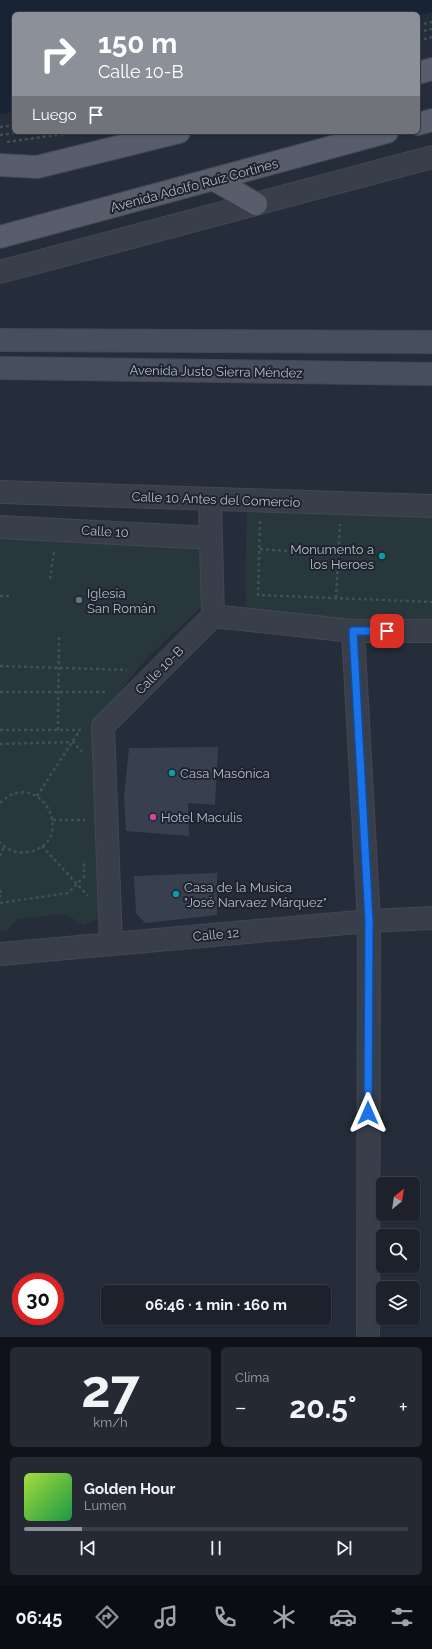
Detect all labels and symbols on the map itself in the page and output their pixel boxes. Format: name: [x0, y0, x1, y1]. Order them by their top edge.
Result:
street label: Avenida Adolfo Ruíz Cortines: [109, 156, 280, 215]
street label: Avenida Justo Sierra Méndez: [129, 362, 303, 381]
street label: Calle 10 Antes del Comercio: [131, 489, 301, 510]
street label: Calle 10: [81, 523, 129, 540]
place label: Monumento a los Heroes: [290, 542, 374, 572]
marker: Monumento a los Heroes: [377, 551, 387, 561]
place label: Iglesia San Román: [87, 586, 156, 616]
marker: Iglesia San Román: [74, 595, 84, 605]
pin: [370, 614, 404, 648]
street label: Calle 10-B: [132, 643, 187, 697]
place label: Casa Masónica: [180, 766, 270, 781]
marker: Casa Masónica: [167, 768, 177, 778]
place label: Hotel Maculis: [161, 810, 242, 825]
marker: Hotel Maculis: [148, 812, 158, 822]
place label: Casa de la Musica "José Narvaez Márquez": [184, 880, 327, 910]
marker: Casa de la Musica "José Narvaez Márquez": [171, 889, 181, 899]
street label: Calle 12: [192, 925, 240, 944]
position arrow: [347, 1092, 389, 1134]
north arrow: [376, 1177, 420, 1221]
speed limit sign: 30: [12, 1273, 64, 1325]

